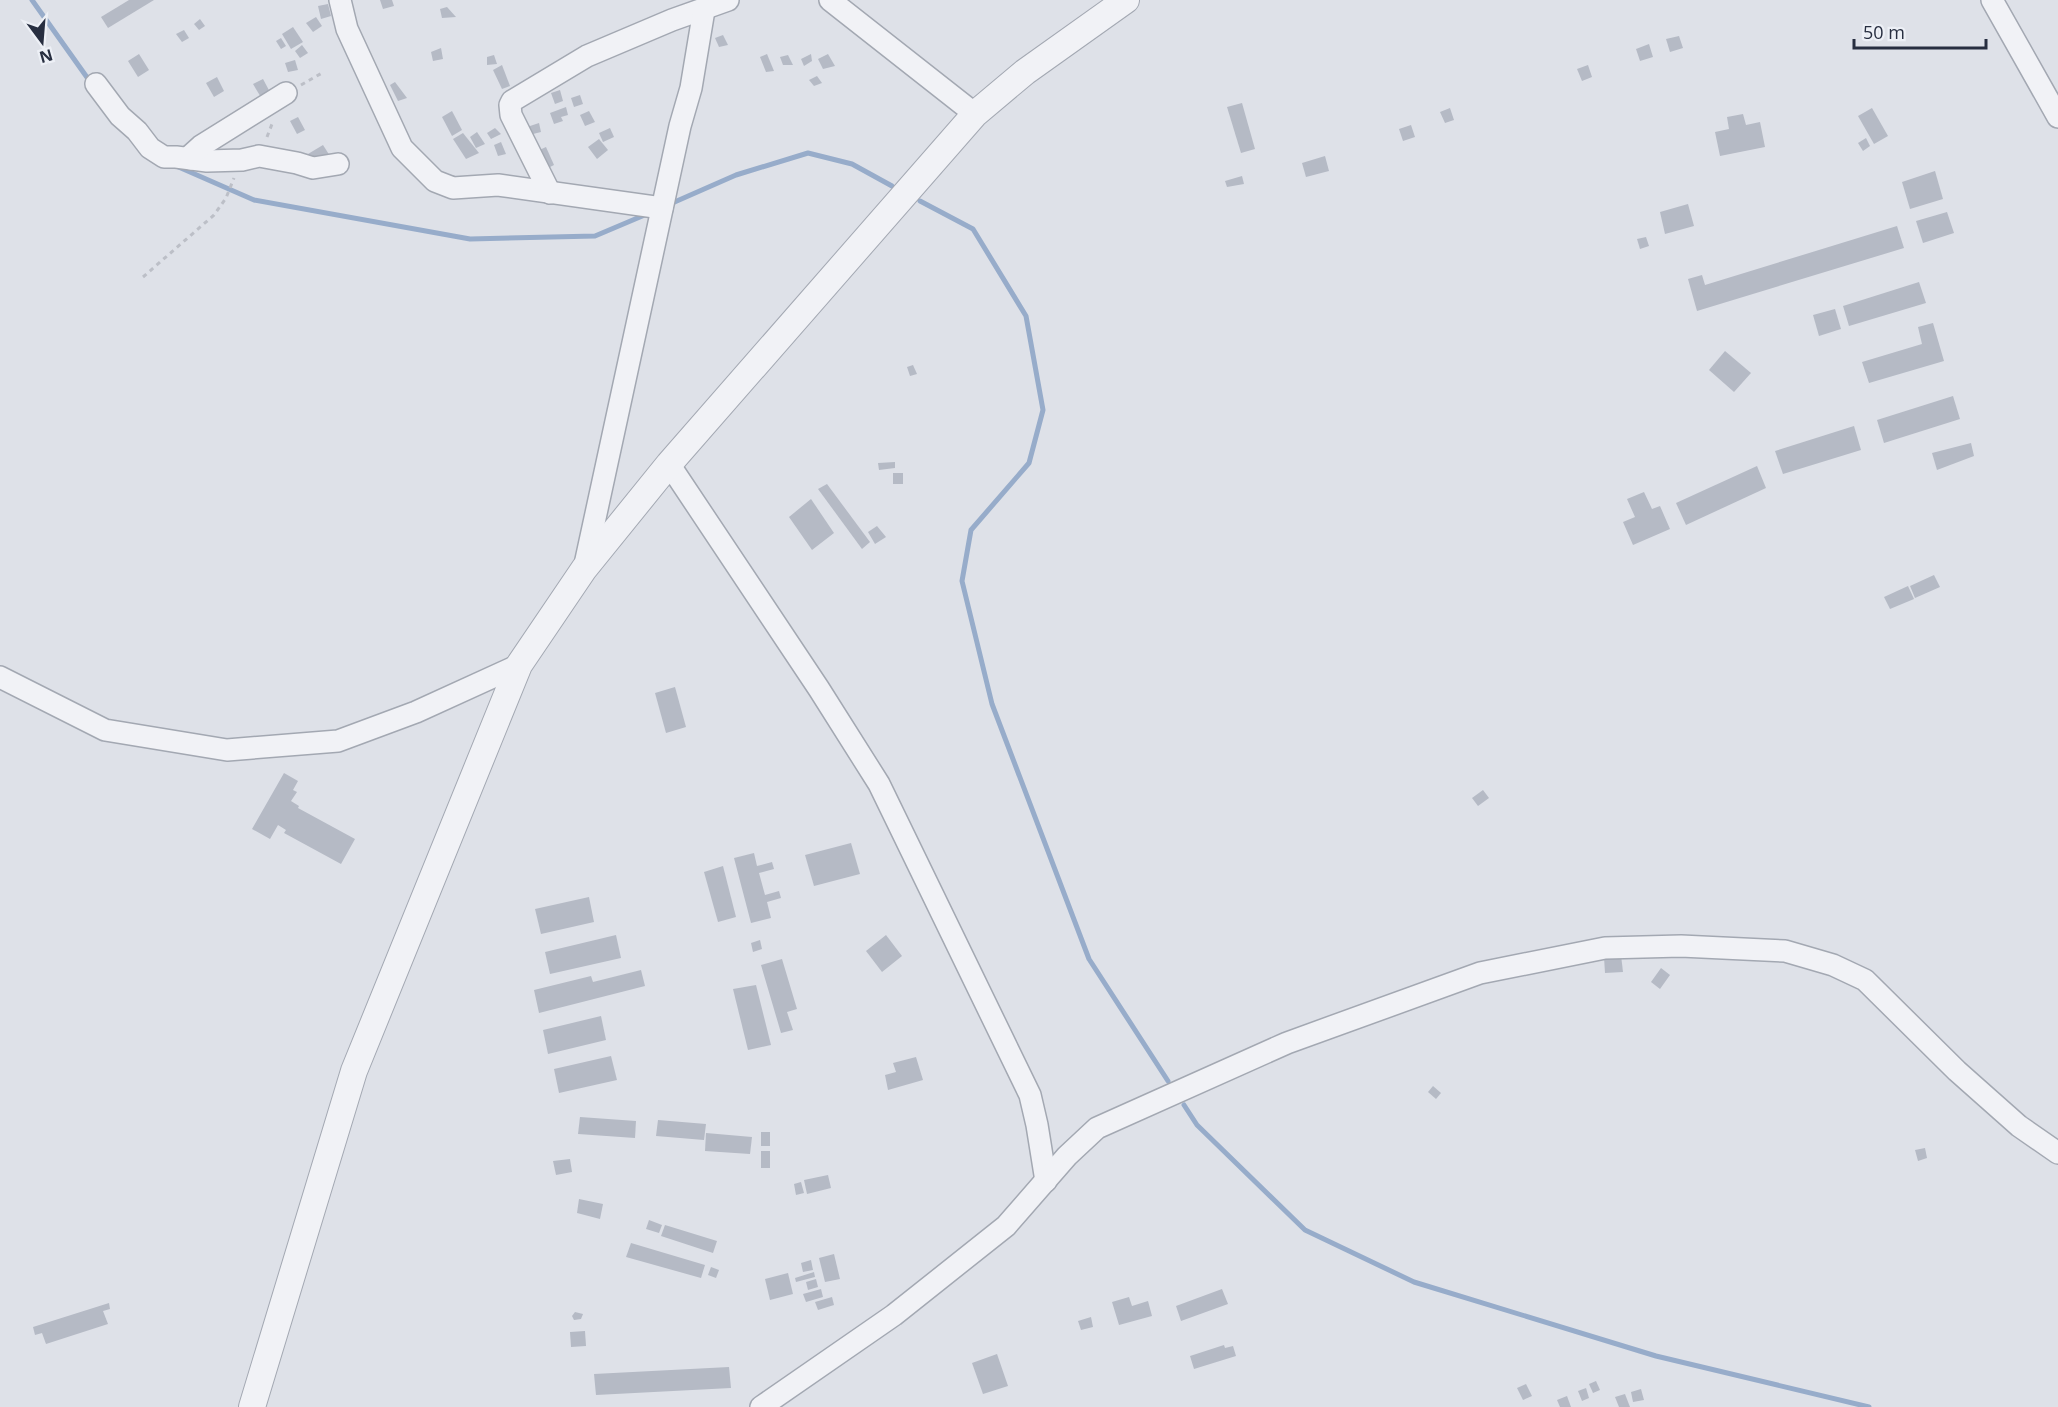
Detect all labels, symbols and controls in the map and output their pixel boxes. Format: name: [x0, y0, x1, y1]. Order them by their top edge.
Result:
north arrow: [12, 12, 72, 72]
scale bar: [1854, 12, 1986, 50]
text: 50 m: [1863, 20, 1905, 44]
text: N: [37, 44, 55, 69]

